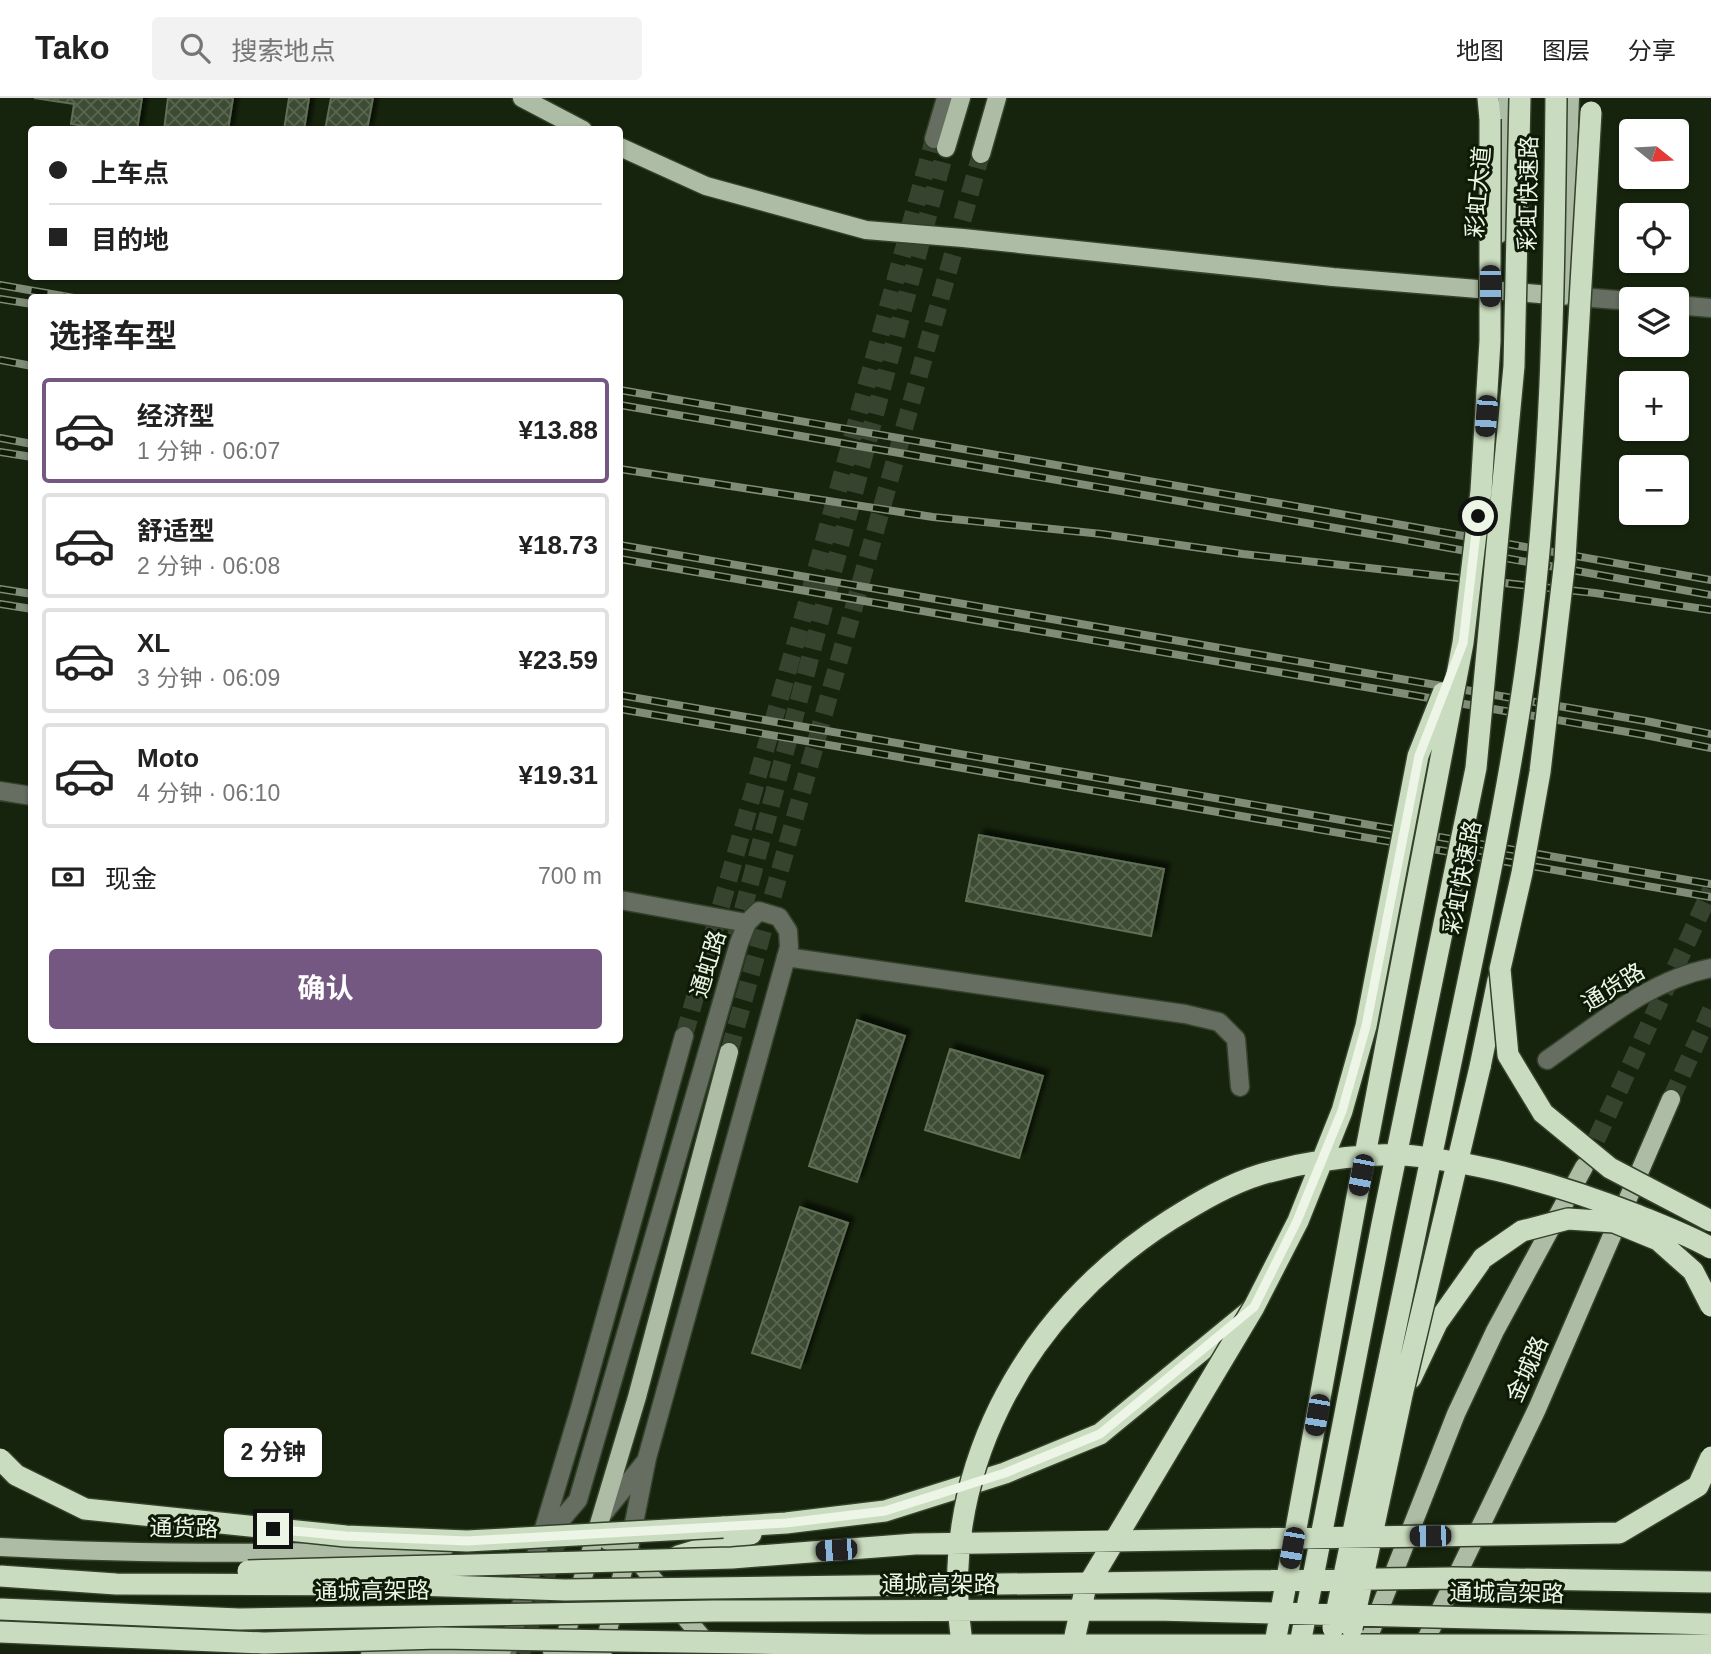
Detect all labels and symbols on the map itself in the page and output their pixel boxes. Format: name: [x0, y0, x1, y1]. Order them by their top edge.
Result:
north arrow: [1619, 119, 1689, 189]
street label: 彩虹快速路: [1514, 135, 1542, 251]
street label: 彩虹大道: [1461, 145, 1495, 239]
car: [1480, 265, 1501, 307]
car: [1475, 394, 1498, 438]
route start: [1462, 500, 1494, 532]
street label: 彩虹快速路: [1438, 818, 1486, 936]
street label: 通虹路: [685, 927, 731, 1001]
street label: 通货路: [1577, 958, 1649, 1016]
car: [1347, 1152, 1376, 1198]
street label: 金城路: [1501, 1332, 1553, 1406]
car: [1304, 1392, 1331, 1438]
callout: 2 分钟: [224, 1428, 322, 1476]
route end: [257, 1513, 289, 1545]
street label: 通货路: [149, 1514, 219, 1542]
car: [1279, 1525, 1306, 1571]
car: [1409, 1525, 1452, 1547]
car: [815, 1538, 858, 1562]
street label: 通城高架路: [882, 1571, 997, 1597]
street label: 通城高架路: [314, 1577, 430, 1605]
street label: 通城高架路: [1449, 1579, 1565, 1607]

